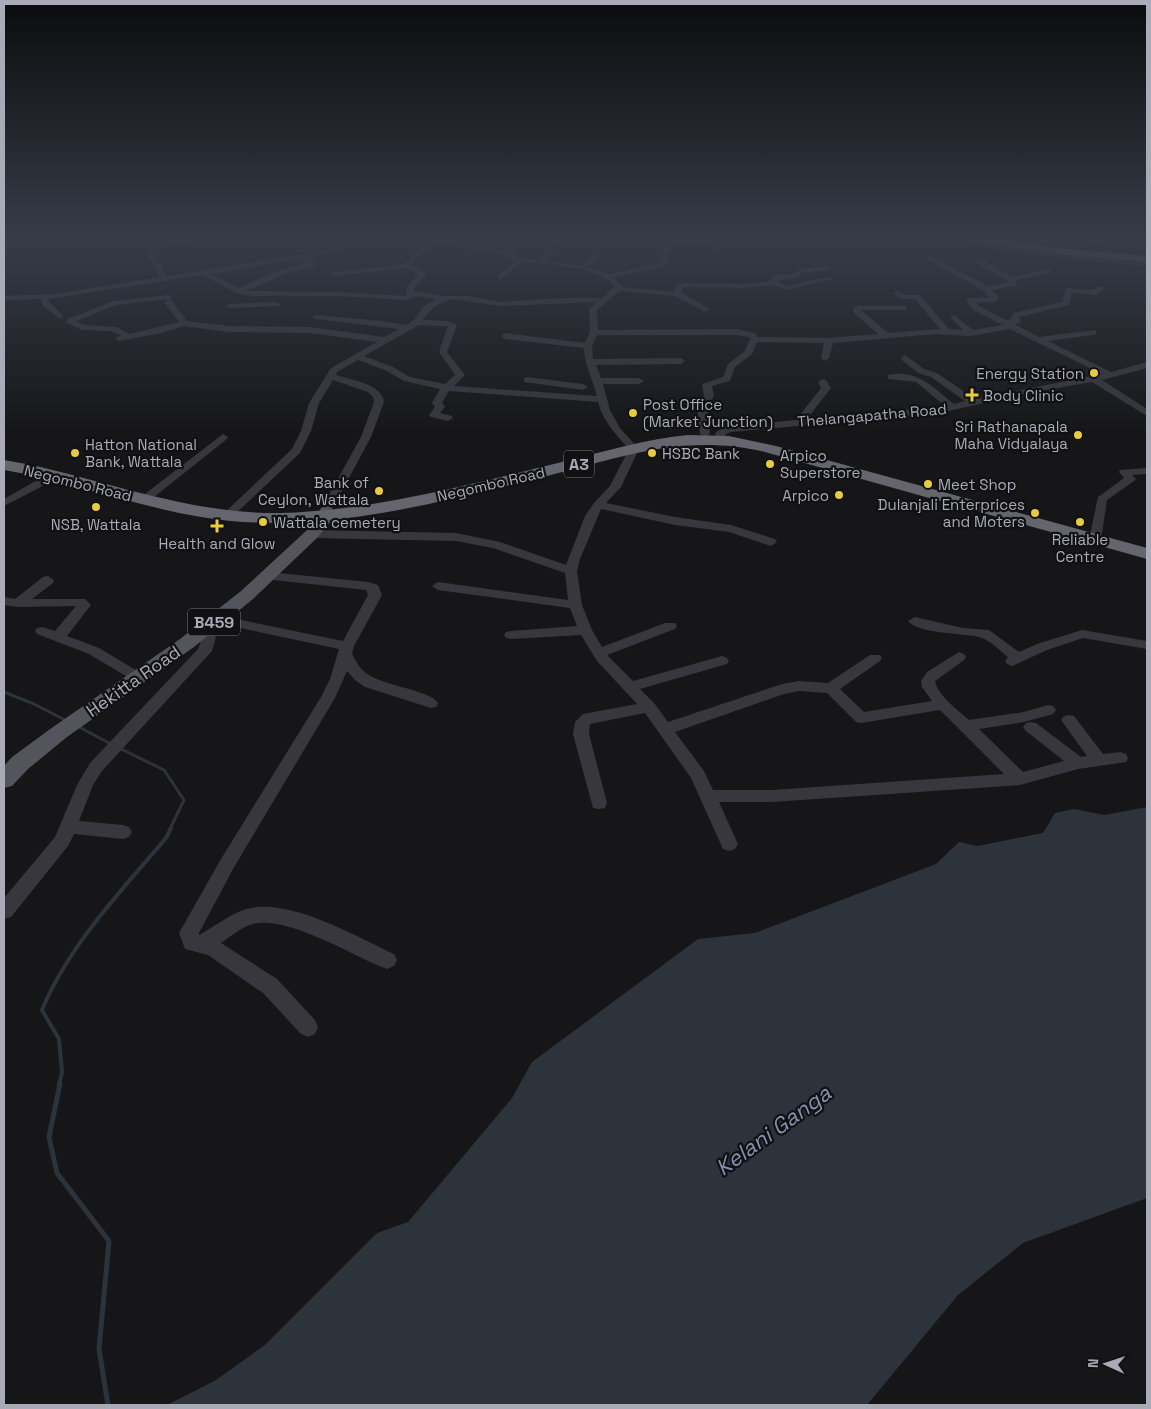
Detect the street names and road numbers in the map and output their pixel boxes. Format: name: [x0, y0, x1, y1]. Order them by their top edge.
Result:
street label: Thelangapatha Road: [797, 399, 947, 431]
road number: A3: [564, 450, 594, 478]
street label: Negombo Road: [22, 460, 134, 506]
street label: Negombo Road: [435, 462, 547, 506]
road number: B459: [188, 608, 240, 636]
street label: Hekitta Road: [81, 640, 185, 722]

